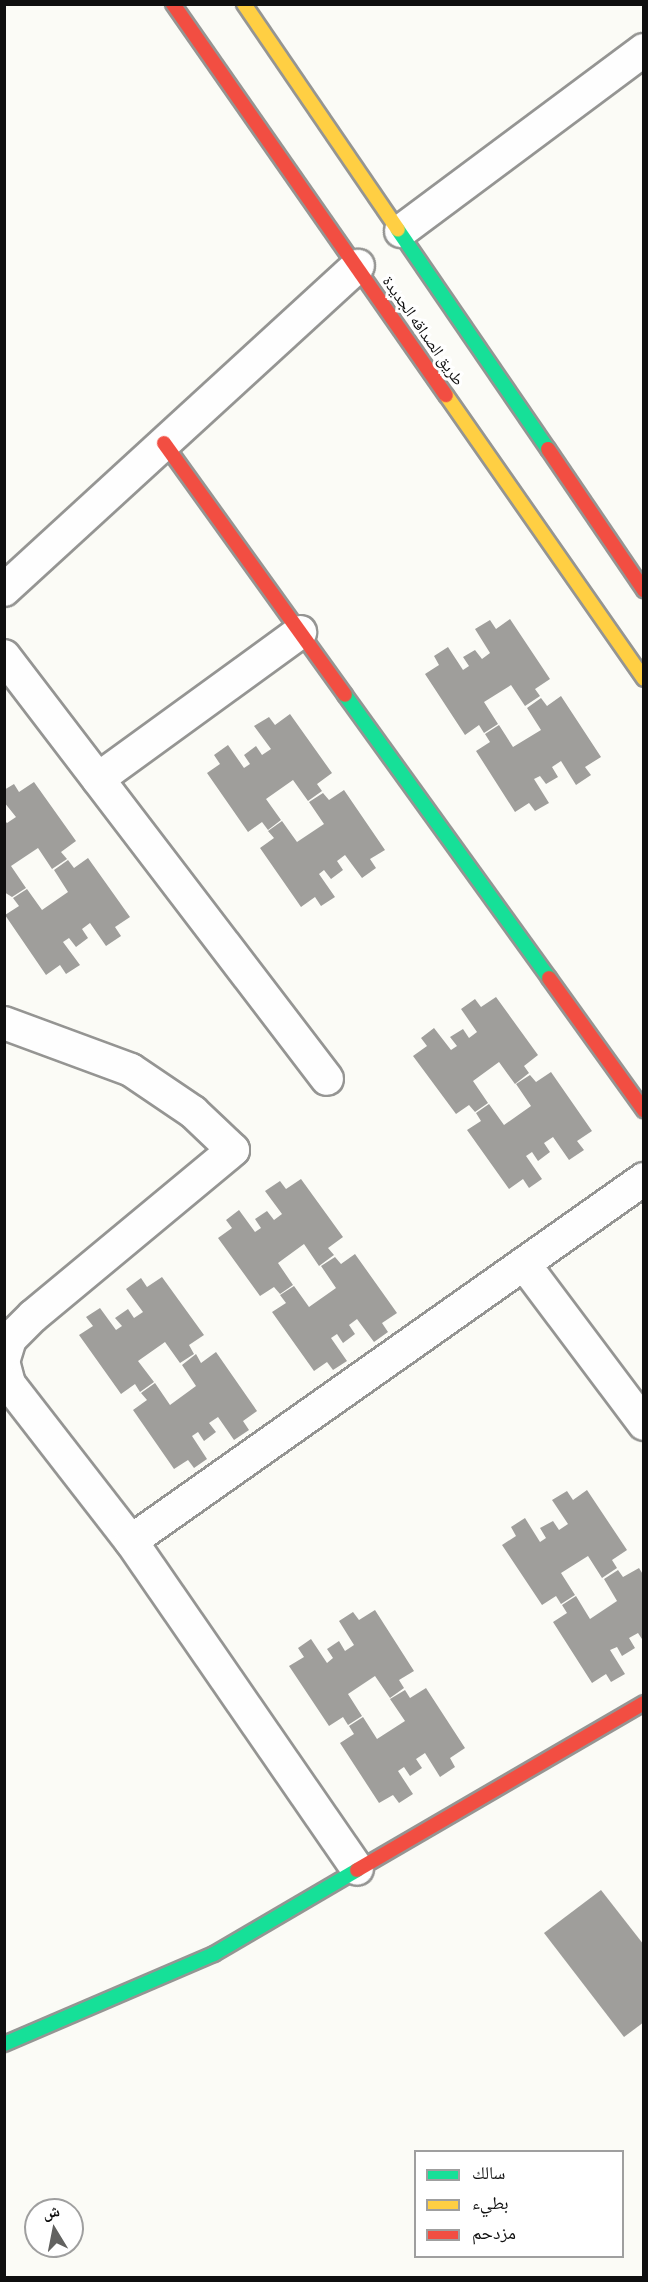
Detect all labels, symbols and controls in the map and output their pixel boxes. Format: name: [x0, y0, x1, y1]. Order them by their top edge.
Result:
street label: طريق الصداقه الجديدة: [378, 273, 468, 389]
legend: [414, 2150, 624, 2258]
text: سالك: [472, 2162, 505, 2184]
text: بطيء: [472, 2192, 509, 2214]
north arrow: [24, 2198, 84, 2258]
text: ش: [41, 2201, 61, 2223]
text: مزدحم: [472, 2222, 516, 2244]

